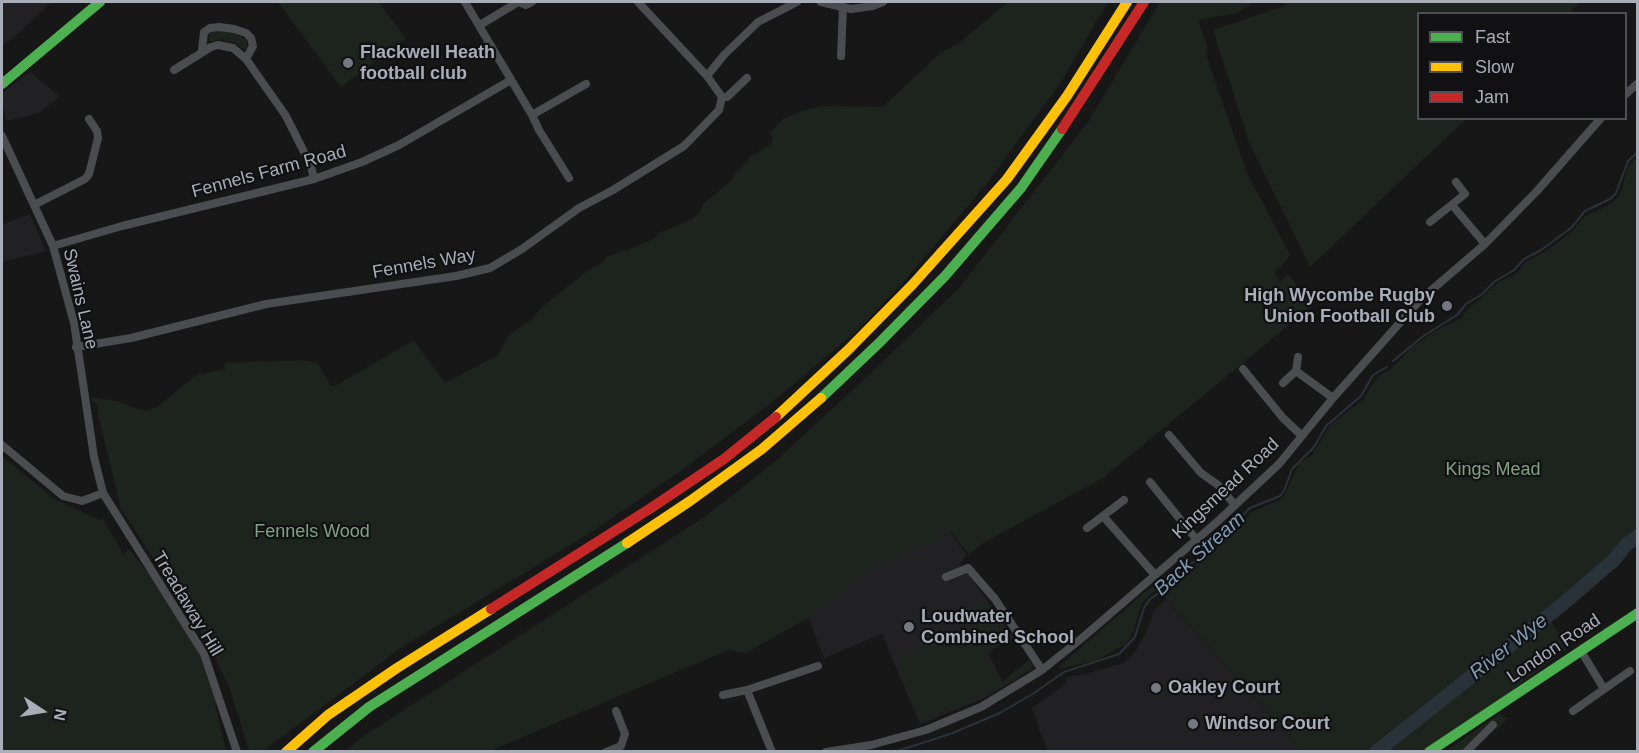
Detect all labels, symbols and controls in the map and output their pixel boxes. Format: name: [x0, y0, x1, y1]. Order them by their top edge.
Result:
legend: [1417, 12, 1627, 120]
text: Fast: [1475, 27, 1510, 47]
place label: Flackwell Heath football club: [360, 42, 495, 84]
marker: Flackwell Heath football club: [341, 56, 355, 70]
text: Slow: [1475, 57, 1514, 77]
text: Jam: [1475, 87, 1509, 107]
street label: Fennels Farm Road: [189, 141, 349, 203]
street label: Fennels Way: [371, 244, 477, 284]
street label: Swains Lane: [58, 246, 102, 352]
place label: High Wycombe Rugby Union Football Club: [1244, 285, 1435, 328]
marker: High Wycombe Rugby Union Football Club: [1440, 299, 1454, 313]
street label: Kingsmead Road: [1168, 434, 1284, 544]
park label: Kings Mead: [1445, 459, 1541, 481]
water label: Back Stream: [1149, 507, 1251, 601]
park label: Fennels Wood: [254, 521, 370, 543]
street label: Treadaway Hill: [147, 548, 227, 660]
place label: Loudwater Combined School: [921, 606, 1074, 648]
water label: River Wye: [1465, 609, 1553, 685]
street label: London Road: [1503, 610, 1605, 688]
marker: Loudwater Combined School: [902, 620, 916, 634]
place label: Oakley Court: [1168, 677, 1280, 699]
north arrow: [12, 681, 72, 741]
marker: Oakley Court: [1149, 681, 1163, 695]
text: N: [51, 707, 70, 722]
place label: Windsor Court: [1205, 713, 1330, 735]
marker: Windsor Court: [1186, 717, 1200, 731]

